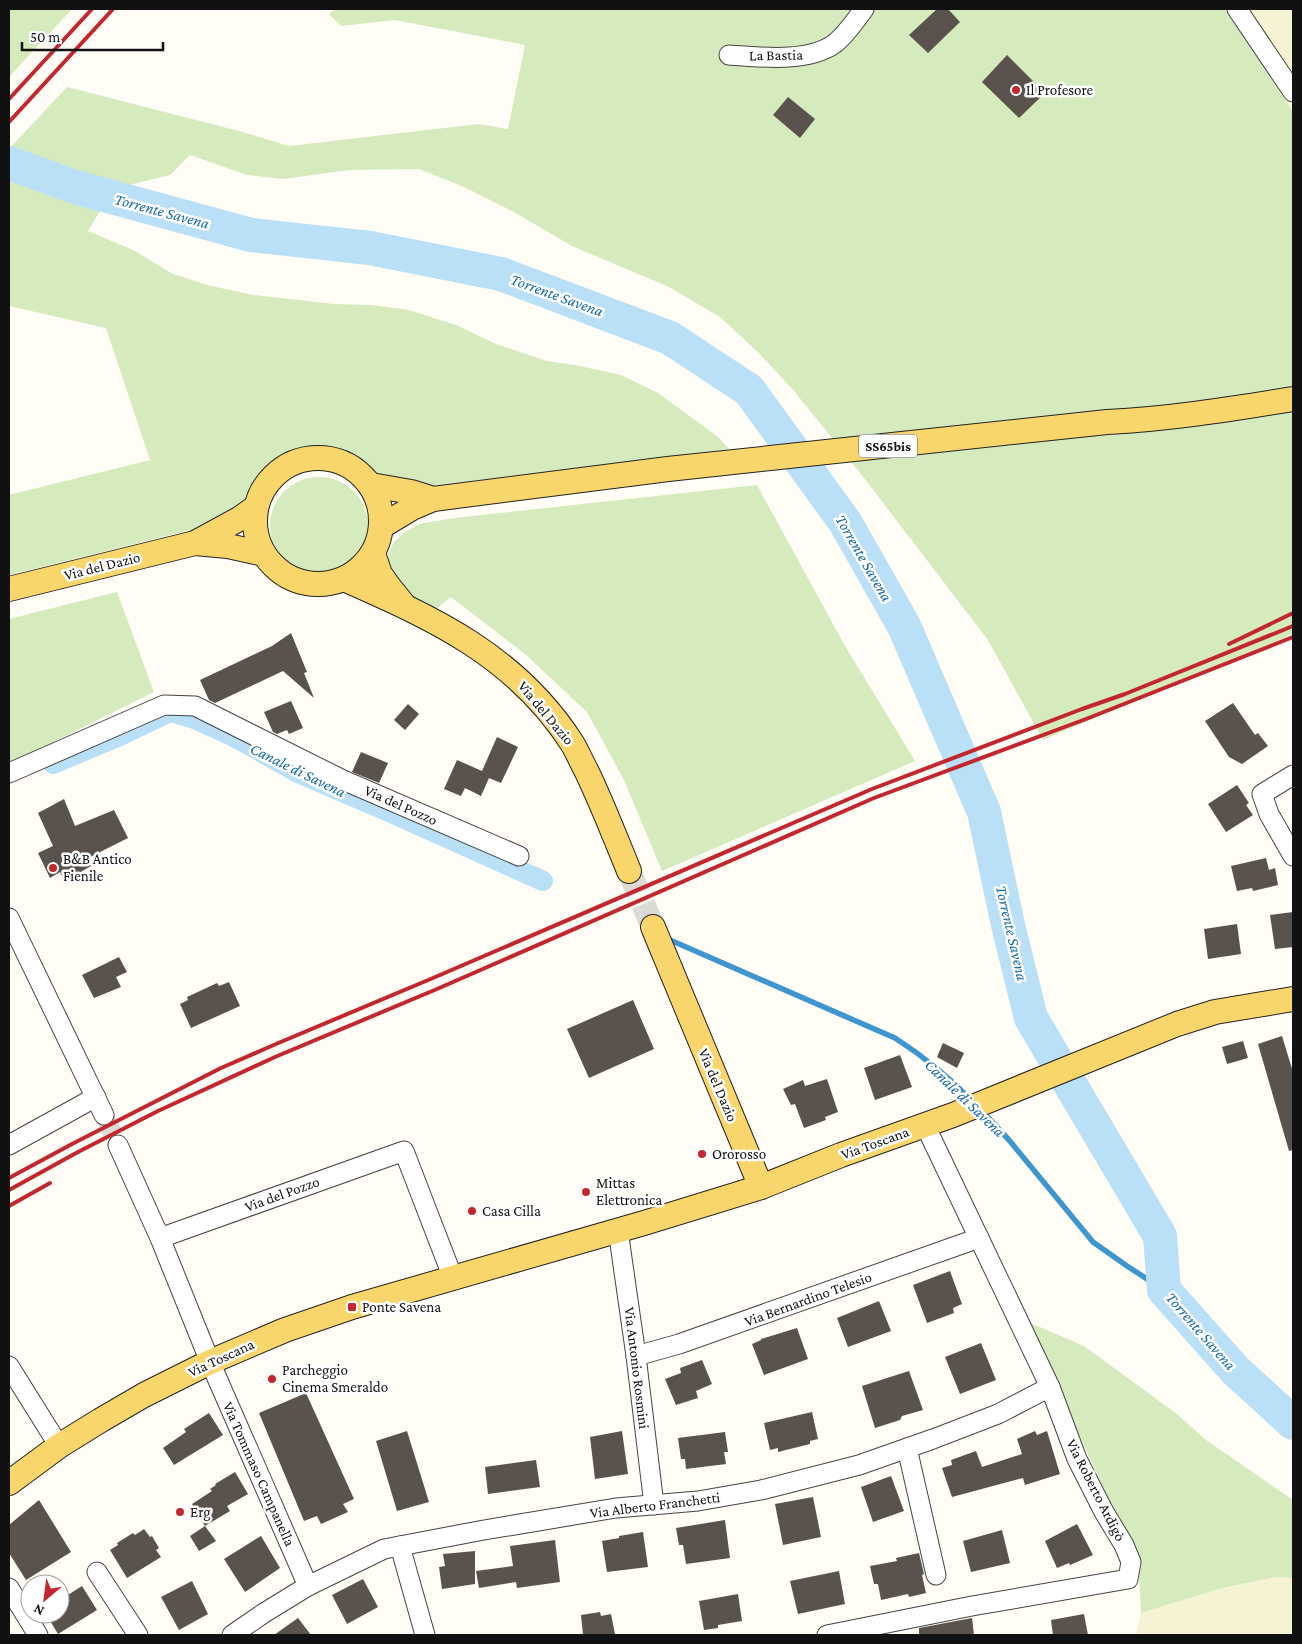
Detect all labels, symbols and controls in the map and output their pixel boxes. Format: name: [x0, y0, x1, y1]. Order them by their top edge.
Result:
scale bar: [22, 20, 164, 52]
text: 50 m: [30, 29, 60, 45]
street label: La Bastia: [749, 47, 803, 63]
place label: Il Profesore: [1026, 82, 1094, 98]
marker: Il Profesore: [1010, 84, 1022, 96]
water label: Torrente Savena: [113, 190, 212, 232]
water label: Torrente Savena: [508, 270, 606, 320]
road number: SS65bis: [859, 434, 917, 458]
water label: Torrente Savena: [832, 512, 896, 605]
street label: Via del Dazio: [62, 549, 142, 583]
street label: Via del Dazio: [515, 678, 577, 748]
water label: Canale di Savena: [248, 740, 349, 801]
street label: Via del Pozzo: [362, 782, 440, 828]
place label: B&B Antico Fienile: [63, 851, 132, 884]
marker: B&B Antico Fienile: [47, 862, 59, 874]
water label: Torrente Savena: [993, 884, 1031, 983]
street label: Via del Dazio: [695, 1046, 741, 1124]
water label: Canale di Savena: [922, 1056, 1009, 1140]
street label: Via Toscana: [839, 1123, 911, 1163]
place label: Ororosso: [712, 1146, 766, 1162]
marker: Ororosso: [696, 1148, 708, 1160]
street label: Via del Pozzo: [243, 1173, 321, 1215]
place label: Mittas Elettronica: [596, 1175, 662, 1208]
marker: Mittas Elettronica: [580, 1186, 592, 1198]
place label: Casa Cilla: [482, 1203, 541, 1219]
marker: Casa Cilla: [466, 1205, 478, 1217]
street label: Via Bernardino Telesio: [742, 1269, 874, 1329]
water label: Torrente Savena: [1163, 1289, 1240, 1374]
place label: Ponte Savena: [362, 1299, 441, 1315]
marker: Ponte Savena: [346, 1301, 358, 1313]
street label: Via Antonio Rosmini: [622, 1306, 652, 1430]
street label: Via Toscana: [185, 1336, 257, 1380]
place label: Parcheggio Cinema Smeraldo: [282, 1362, 388, 1395]
marker: Parcheggio Cinema Smeraldo: [266, 1373, 278, 1385]
street label: Via Tommaso Campanella: [219, 1399, 298, 1549]
street label: Via Roberto Ardigò: [1062, 1436, 1129, 1544]
street label: Via Alberto Franchetti: [589, 1489, 721, 1521]
place label: Erg: [190, 1504, 210, 1521]
marker: Erg: [174, 1506, 186, 1518]
north arrow: [20, 1574, 70, 1624]
text: N: [30, 1601, 47, 1620]

